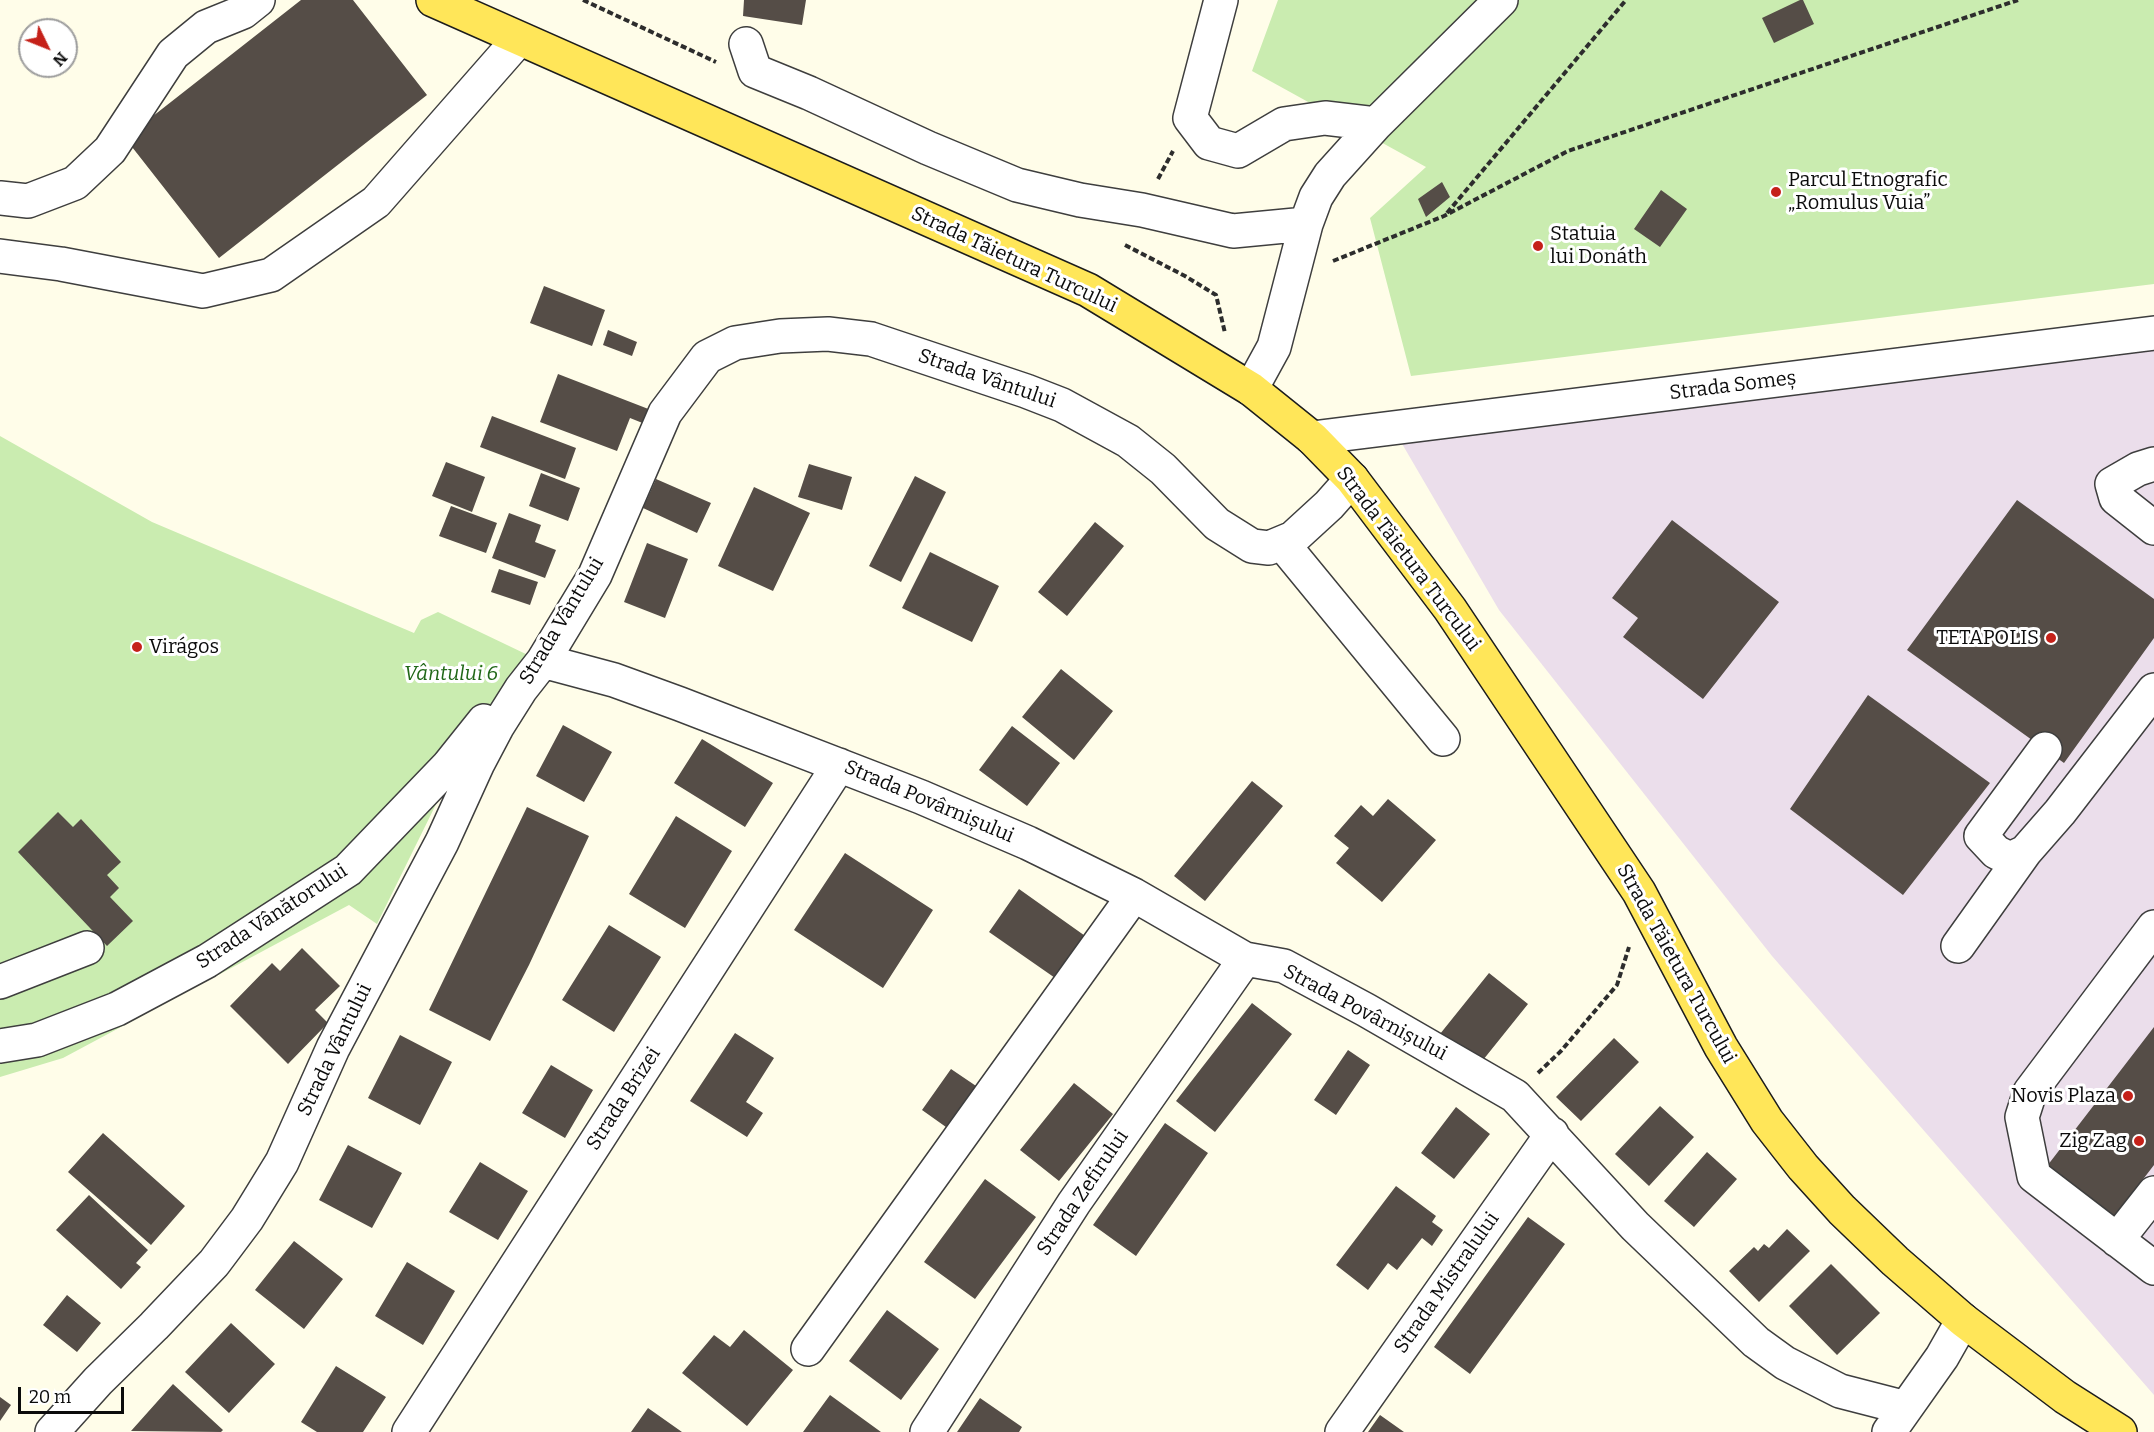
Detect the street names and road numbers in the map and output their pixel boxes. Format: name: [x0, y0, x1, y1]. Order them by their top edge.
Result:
street label: Strada Tăietura Turcului: [907, 202, 1121, 318]
street label: Strada Vântului: [915, 344, 1059, 414]
street label: Strada Someș: [1668, 366, 1798, 406]
street label: Strada Tăietura Turcului: [1331, 462, 1485, 656]
street label: Strada Vântului: [515, 553, 609, 689]
street label: Strada Povârnișului: [841, 755, 1017, 849]
street label: Strada Vânătorului: [192, 859, 352, 975]
street label: Strada Tăietura Turcului: [1611, 860, 1741, 1068]
street label: Strada Povârnișului: [1279, 960, 1451, 1066]
street label: Strada Vântului: [293, 980, 377, 1120]
street label: Strada Brizei: [582, 1043, 666, 1155]
street label: Strada Zefirului: [1032, 1126, 1134, 1260]
street label: Strada Mistralului: [1389, 1208, 1505, 1358]

